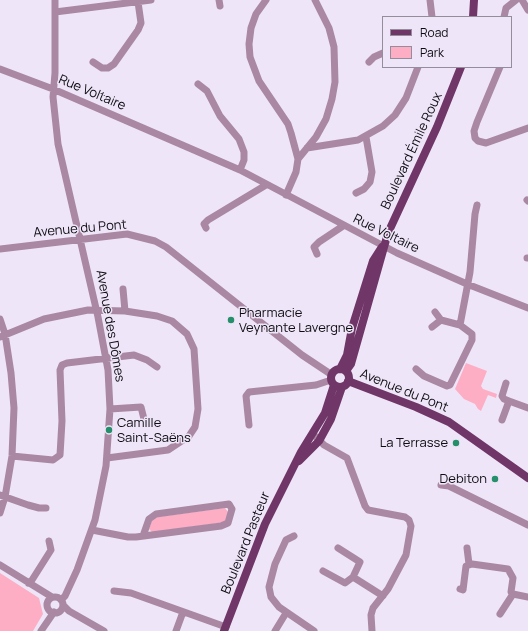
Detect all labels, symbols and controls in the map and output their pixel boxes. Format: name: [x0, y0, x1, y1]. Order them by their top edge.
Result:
legend: [382, 16, 512, 68]
text: Road: [420, 24, 448, 41]
text: Park: [420, 44, 444, 61]
street label: Rue Voltaire: [56, 72, 128, 114]
street label: Boulevard Émile Roux: [378, 90, 446, 212]
street label: Rue Voltaire: [350, 211, 422, 257]
street label: Avenue du Pont: [33, 217, 127, 241]
street label: Avenue des Dômes: [92, 269, 128, 383]
place label: Pharmacie Veynante Lavergne: [239, 305, 353, 336]
marker: Pharmacie Veynante Lavergne: [226, 315, 236, 325]
street label: Avenue du Pont: [358, 366, 450, 416]
place label: Camille Saint-Saëns: [117, 415, 191, 446]
marker: Camille Saint-Saëns: [104, 425, 114, 435]
place label: La Terrasse: [380, 435, 448, 451]
marker: La Terrasse: [451, 438, 461, 448]
place label: Debiton: [440, 471, 487, 487]
marker: Debiton: [490, 474, 500, 484]
street label: Boulevard Pasteur: [218, 490, 274, 596]

